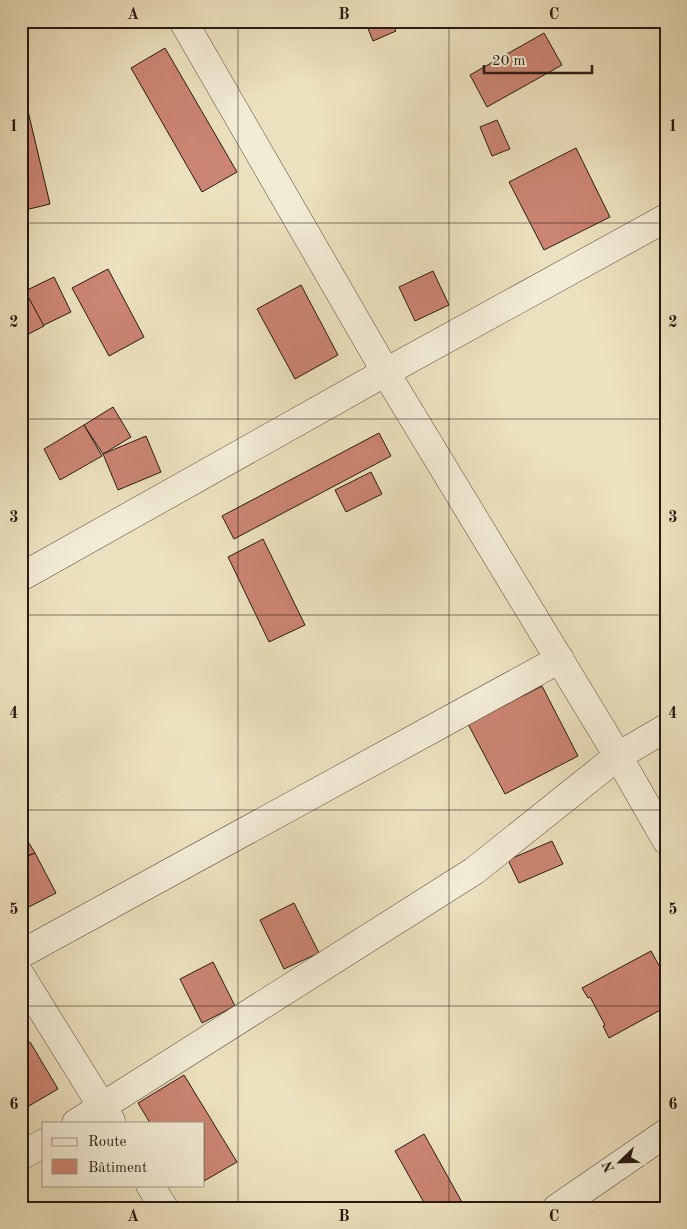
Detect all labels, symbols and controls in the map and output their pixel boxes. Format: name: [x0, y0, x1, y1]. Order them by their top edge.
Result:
text: A: [127, 7, 139, 23]
text: B: [338, 7, 350, 23]
text: C: [549, 7, 559, 23]
scale bar: [484, 42, 592, 74]
text: 20 m: [492, 54, 526, 69]
text: 1: [9, 119, 19, 135]
text: 1: [668, 119, 678, 135]
text: 2: [9, 315, 19, 331]
text: 2: [668, 315, 678, 331]
text: 3: [9, 510, 19, 526]
text: 3: [668, 510, 678, 526]
text: 4: [9, 706, 19, 722]
text: 4: [668, 706, 678, 722]
text: 5: [9, 902, 19, 918]
text: 5: [668, 902, 678, 918]
text: 6: [9, 1097, 19, 1113]
text: 6: [668, 1097, 678, 1113]
legend: [42, 1122, 205, 1186]
text: Route: [88, 1135, 126, 1150]
north arrow: [594, 1136, 644, 1186]
text: N: [600, 1159, 617, 1174]
text: Bâtiment: [88, 1161, 147, 1176]
text: A: [127, 1209, 139, 1225]
text: B: [338, 1209, 350, 1225]
text: C: [549, 1209, 559, 1225]

